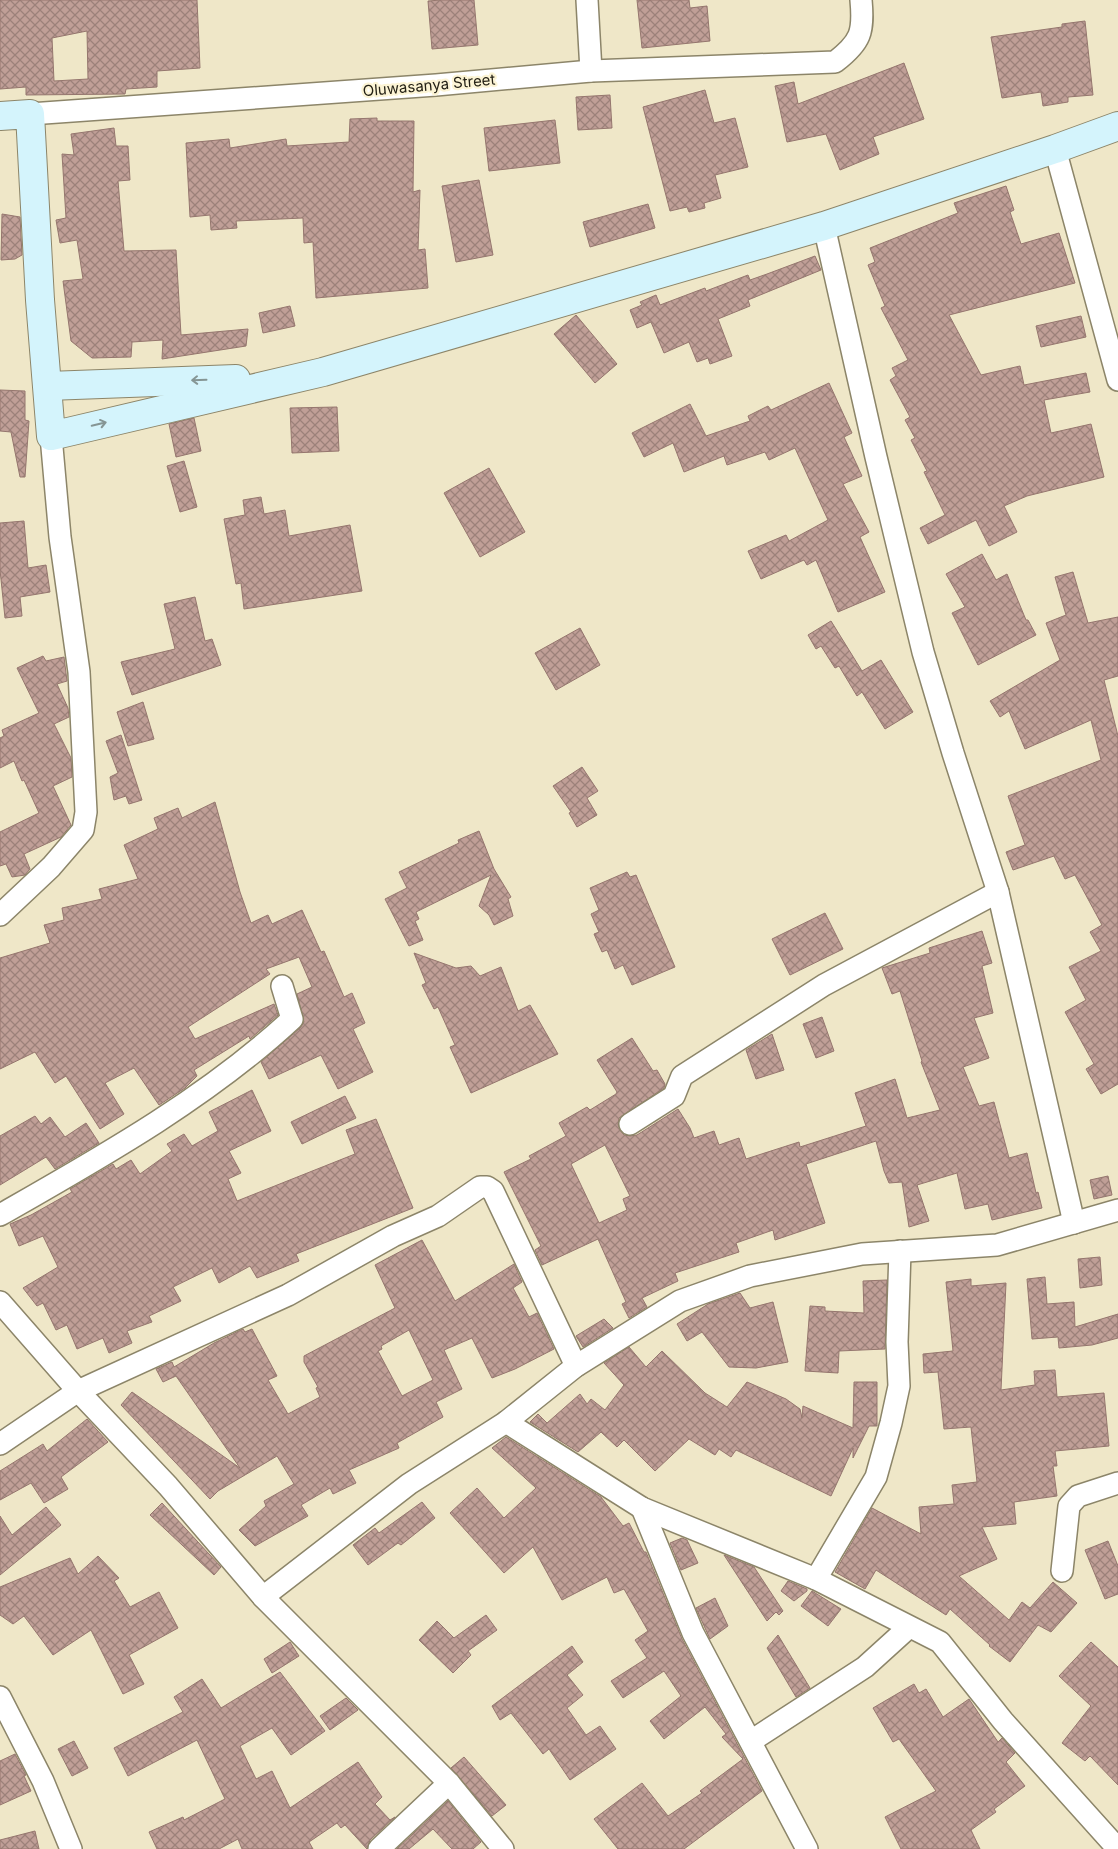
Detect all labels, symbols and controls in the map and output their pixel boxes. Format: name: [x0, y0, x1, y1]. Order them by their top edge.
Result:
street label: Oluwasanya Street: [362, 70, 496, 100]
one-way arrow: [191, 376, 207, 385]
one-way arrow: [90, 419, 106, 428]

